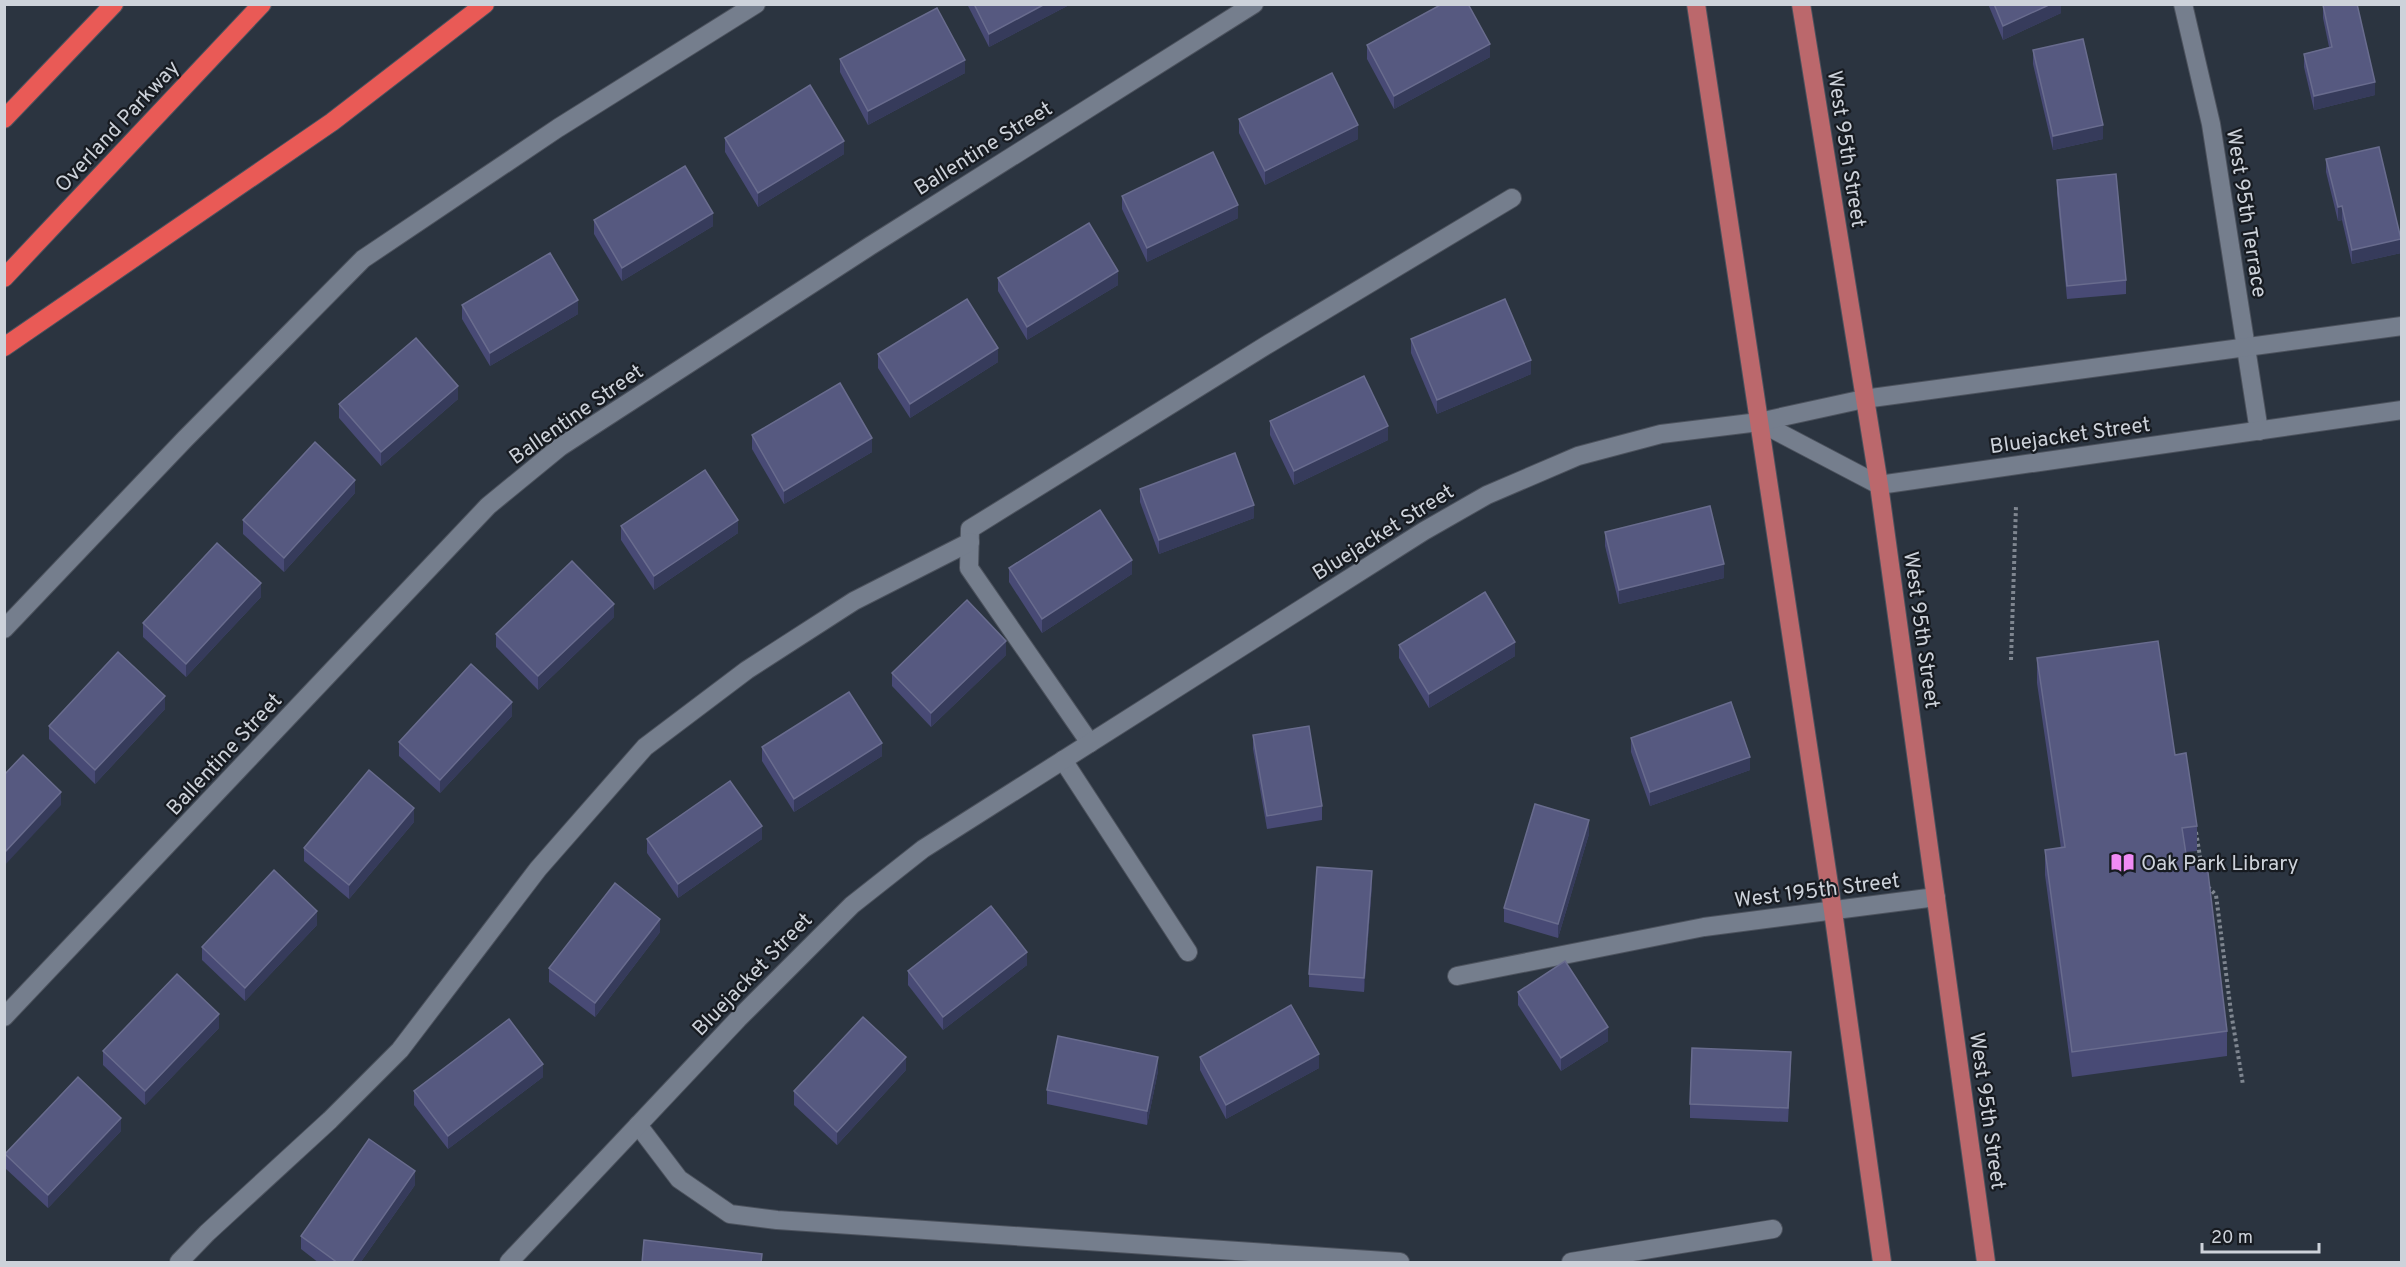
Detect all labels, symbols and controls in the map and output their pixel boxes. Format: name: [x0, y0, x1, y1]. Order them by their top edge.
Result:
street label: Overland Parkway: [50, 55, 186, 199]
street label: West 95th Street: [1820, 69, 1871, 230]
street label: Ballentine Street: [910, 96, 1058, 203]
street label: West 95th Terrace: [2219, 127, 2272, 300]
street label: Ballentine Street: [504, 359, 649, 472]
street label: Bluejacket Street: [1988, 412, 2152, 461]
street label: Bluejacket Street: [1308, 479, 1460, 588]
street label: West 95th Street: [1896, 550, 1945, 711]
street label: Ballentine Street: [161, 688, 289, 822]
library icon: Oak Park Library: [2110, 850, 2136, 876]
place label: Oak Park Library: [2141, 851, 2299, 878]
street label: West 195th Street: [1733, 868, 1901, 915]
street label: Bluejacket Street: [687, 907, 819, 1043]
street label: West 95th Street: [1962, 1031, 2011, 1192]
scale bar: [2202, 1216, 2319, 1254]
text: 20 m: [2211, 1227, 2253, 1250]

